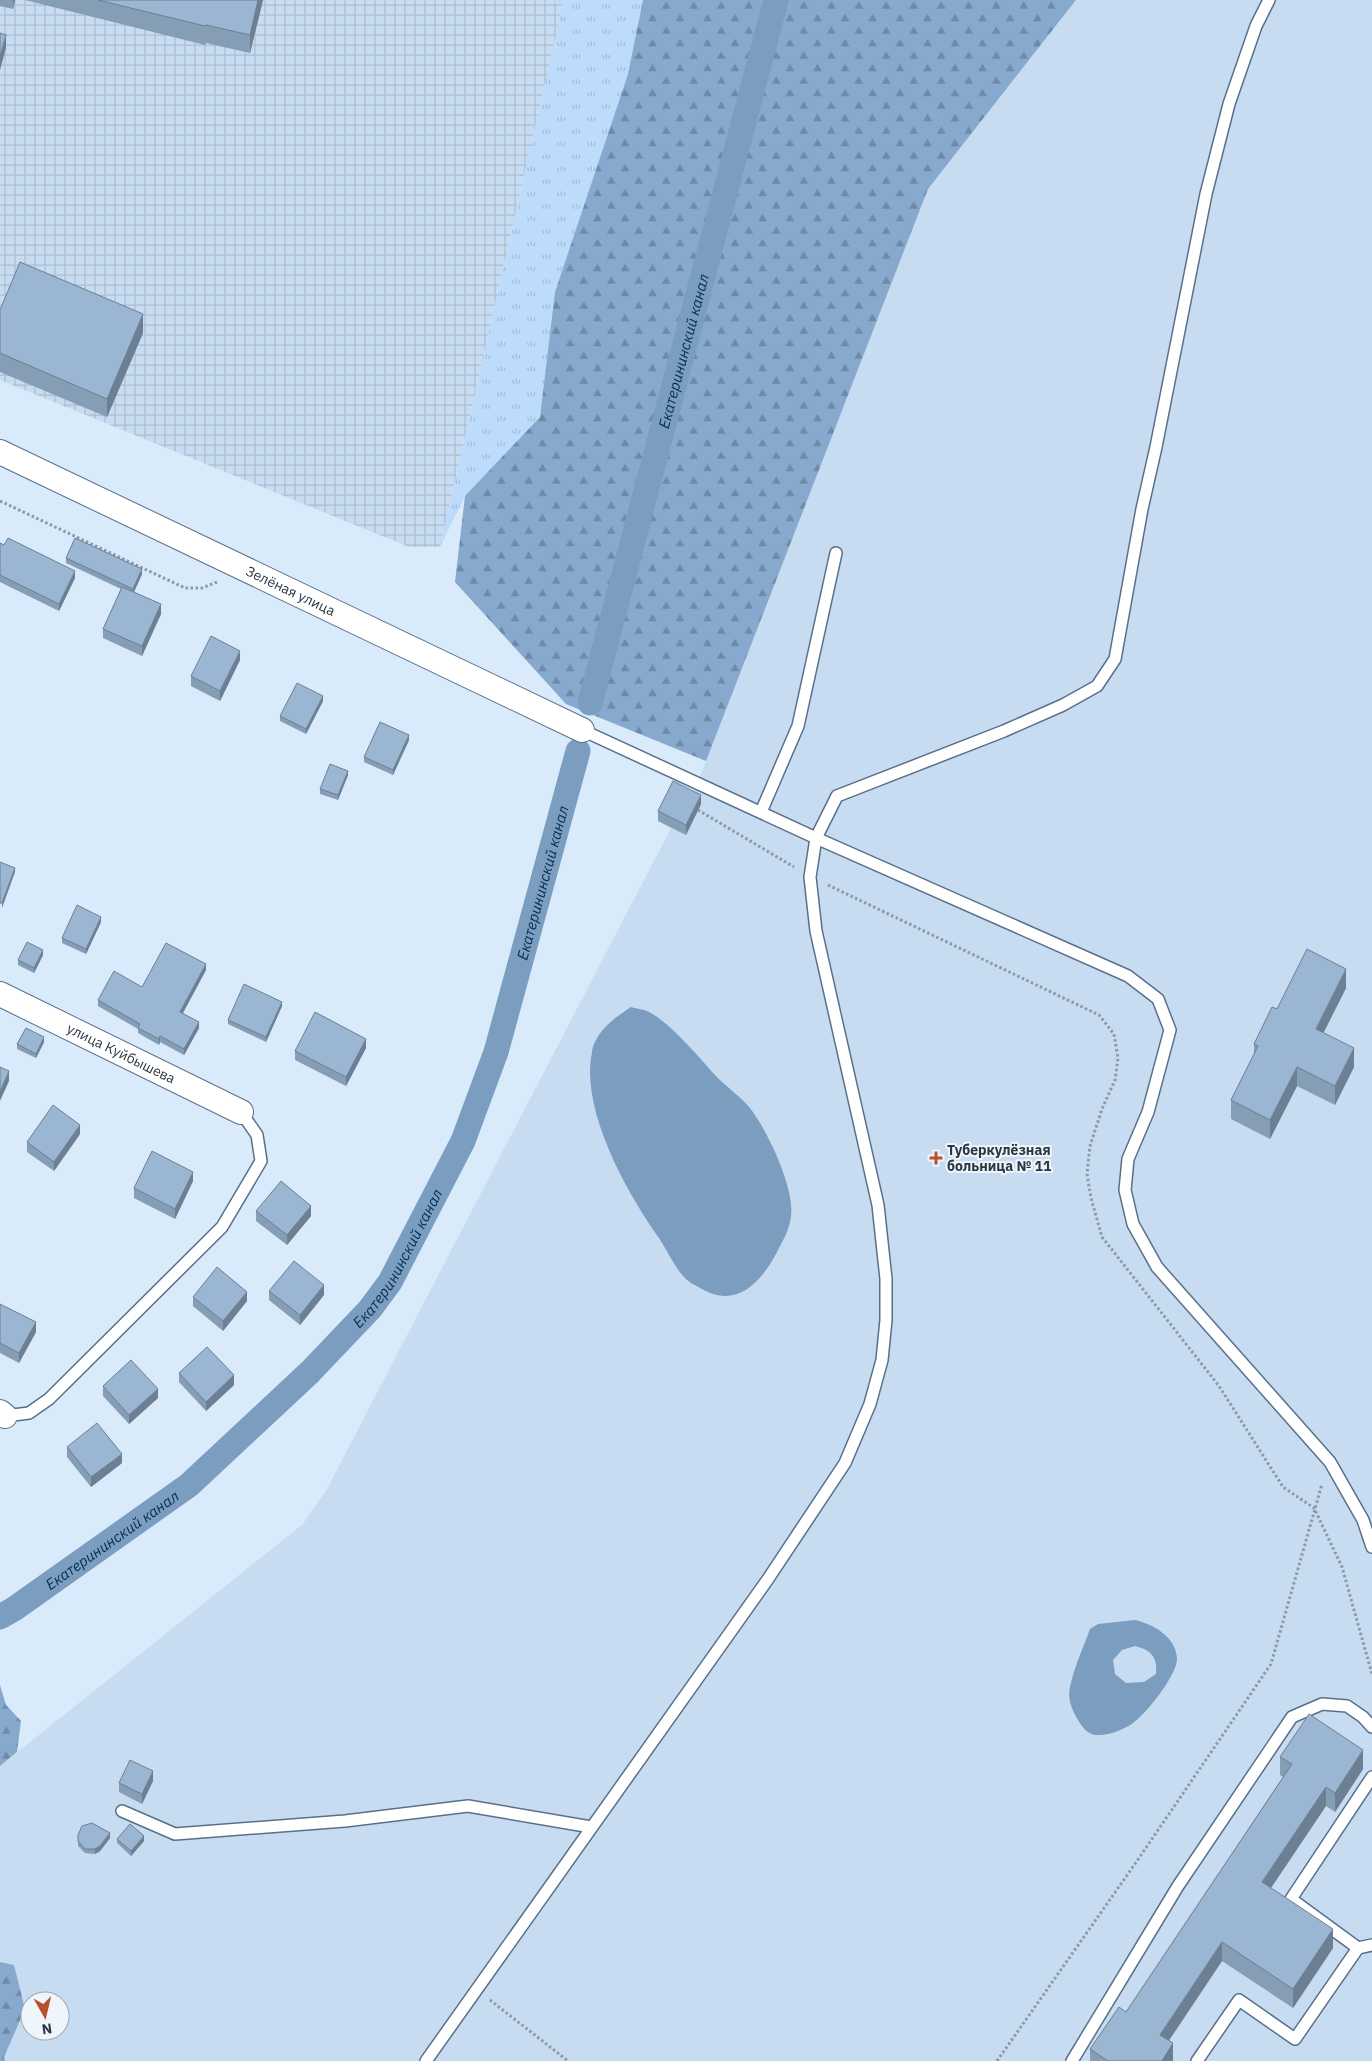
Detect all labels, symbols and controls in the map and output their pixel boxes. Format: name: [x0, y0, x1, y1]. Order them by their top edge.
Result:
water label: Екатерининский канал: [654, 272, 713, 431]
street label: Зелёная улица: [243, 562, 339, 620]
water label: Екатерининский канал: [512, 803, 572, 962]
street label: улица Куйбышева: [64, 1019, 179, 1088]
place label: Туберкулёзная больница № 11: [947, 1141, 1052, 1175]
marker: Туберкулёзная больница № 11: [929, 1151, 943, 1165]
water label: Екатерининский канал: [348, 1185, 446, 1331]
water label: Екатерининский канал: [41, 1486, 182, 1593]
north arrow: [20, 1991, 70, 2041]
text: N: [41, 2019, 53, 2038]

